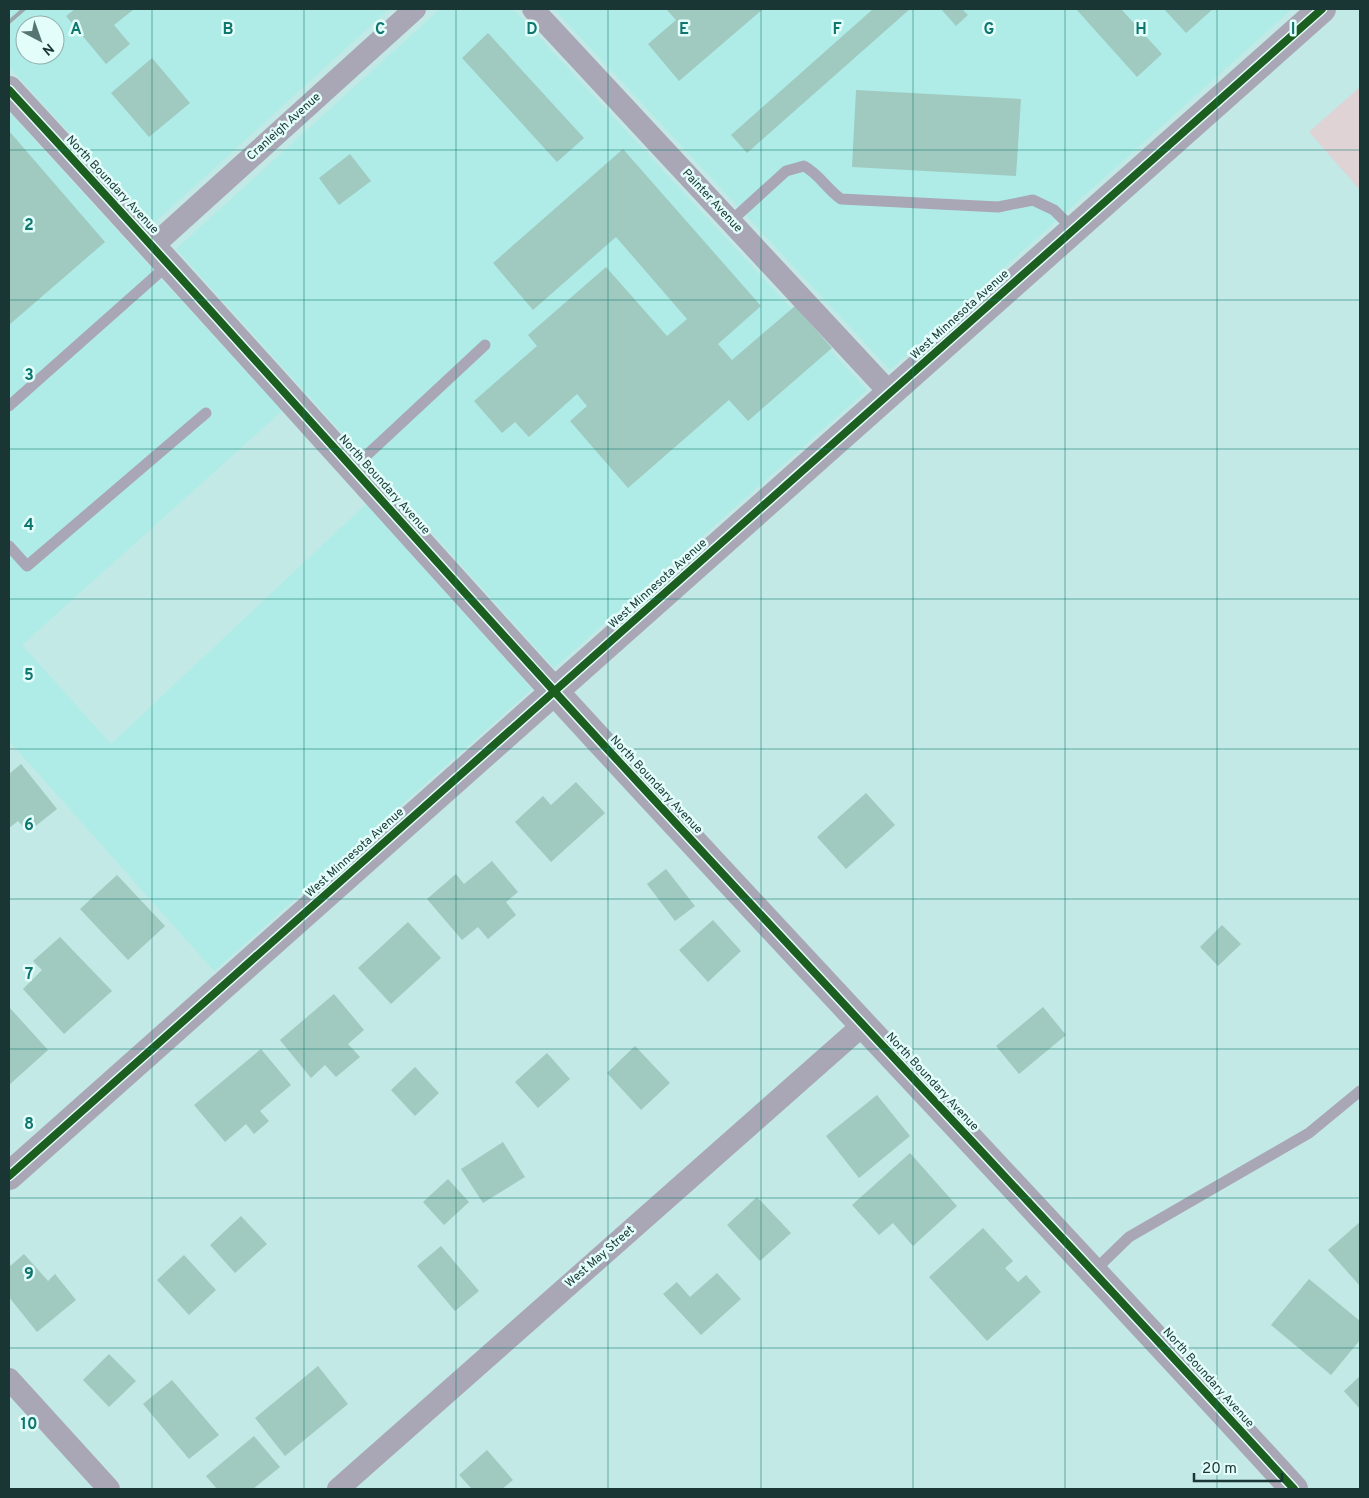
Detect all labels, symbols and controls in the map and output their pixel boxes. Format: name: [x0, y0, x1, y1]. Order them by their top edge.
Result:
north arrow: [15, 15, 65, 65]
text: A: [70, 20, 82, 40]
text: B: [222, 20, 234, 40]
text: C: [375, 20, 385, 40]
text: D: [526, 20, 538, 40]
text: E: [679, 20, 689, 40]
text: F: [832, 20, 842, 40]
text: G: [984, 20, 994, 40]
text: H: [1135, 20, 1147, 40]
text: I: [1291, 20, 1295, 40]
text: N: [38, 39, 57, 58]
street label: Cranleigh Avenue: [244, 90, 324, 164]
street label: North Boundary Avenue: [62, 132, 162, 238]
street label: Painter Avenue: [678, 166, 746, 236]
text: 2: [24, 216, 34, 236]
street label: West Minnesota Avenue: [907, 266, 1013, 364]
text: 3: [24, 366, 34, 386]
street label: North Boundary Avenue: [335, 432, 433, 538]
text: 4: [24, 516, 34, 536]
street label: West Minnesota Avenue: [605, 535, 711, 633]
text: 5: [24, 666, 34, 686]
street label: North Boundary Avenue: [606, 732, 706, 838]
street label: West Minnesota Avenue: [302, 804, 408, 902]
text: 6: [24, 816, 34, 836]
text: 7: [25, 965, 33, 985]
street label: North Boundary Avenue: [882, 1029, 982, 1135]
text: 8: [24, 1115, 34, 1135]
street label: West May Street: [562, 1222, 638, 1292]
text: 9: [24, 1265, 34, 1285]
street label: North Boundary Avenue: [1159, 1325, 1257, 1431]
text: 10: [21, 1415, 37, 1435]
scale bar: [1194, 1450, 1282, 1482]
text: 20 m: [1202, 1460, 1237, 1479]

